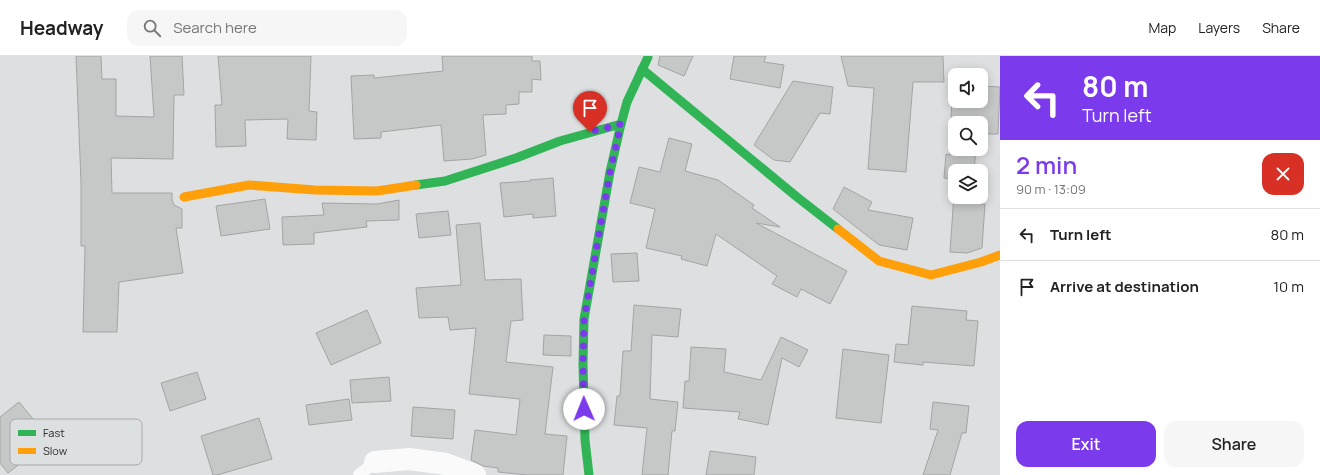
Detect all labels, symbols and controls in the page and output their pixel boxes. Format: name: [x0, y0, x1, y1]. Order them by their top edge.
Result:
search box: [127, 10, 407, 46]
text: Headway: [20, 15, 103, 41]
icon: search: [141, 17, 163, 39]
text: Search here: [173, 17, 257, 38]
text: Map: [1148, 18, 1176, 37]
text: Layers: [1198, 18, 1240, 37]
text: Share: [1262, 18, 1300, 37]
text: 80 m: [1082, 67, 1148, 105]
map controls: [948, 68, 988, 204]
button: sound: [948, 68, 988, 108]
icon: left: [1016, 72, 1068, 124]
pin: [573, 91, 607, 132]
icon: arrive: [579, 97, 601, 119]
text: Turn left: [1082, 103, 1152, 127]
button: search: [948, 116, 988, 156]
text: 2 min: [1016, 148, 1077, 181]
button: close: [1262, 153, 1304, 195]
button: layers: [948, 164, 988, 204]
text: 90 m · 13:09: [1016, 180, 1086, 198]
icon: left: [1016, 224, 1038, 246]
text: Turn left: [1050, 224, 1112, 245]
text: 80 m: [1270, 224, 1304, 245]
icon: arrive: [1016, 276, 1038, 298]
text: Arrive at destination: [1050, 276, 1199, 297]
text: 10 m: [1273, 276, 1304, 297]
position arrow: [563, 388, 605, 430]
legend: [10, 419, 142, 465]
button: Exit: [1016, 421, 1156, 467]
button: Share: [1164, 421, 1304, 467]
text: Fast: [43, 425, 65, 440]
text: Slow: [43, 443, 68, 458]

